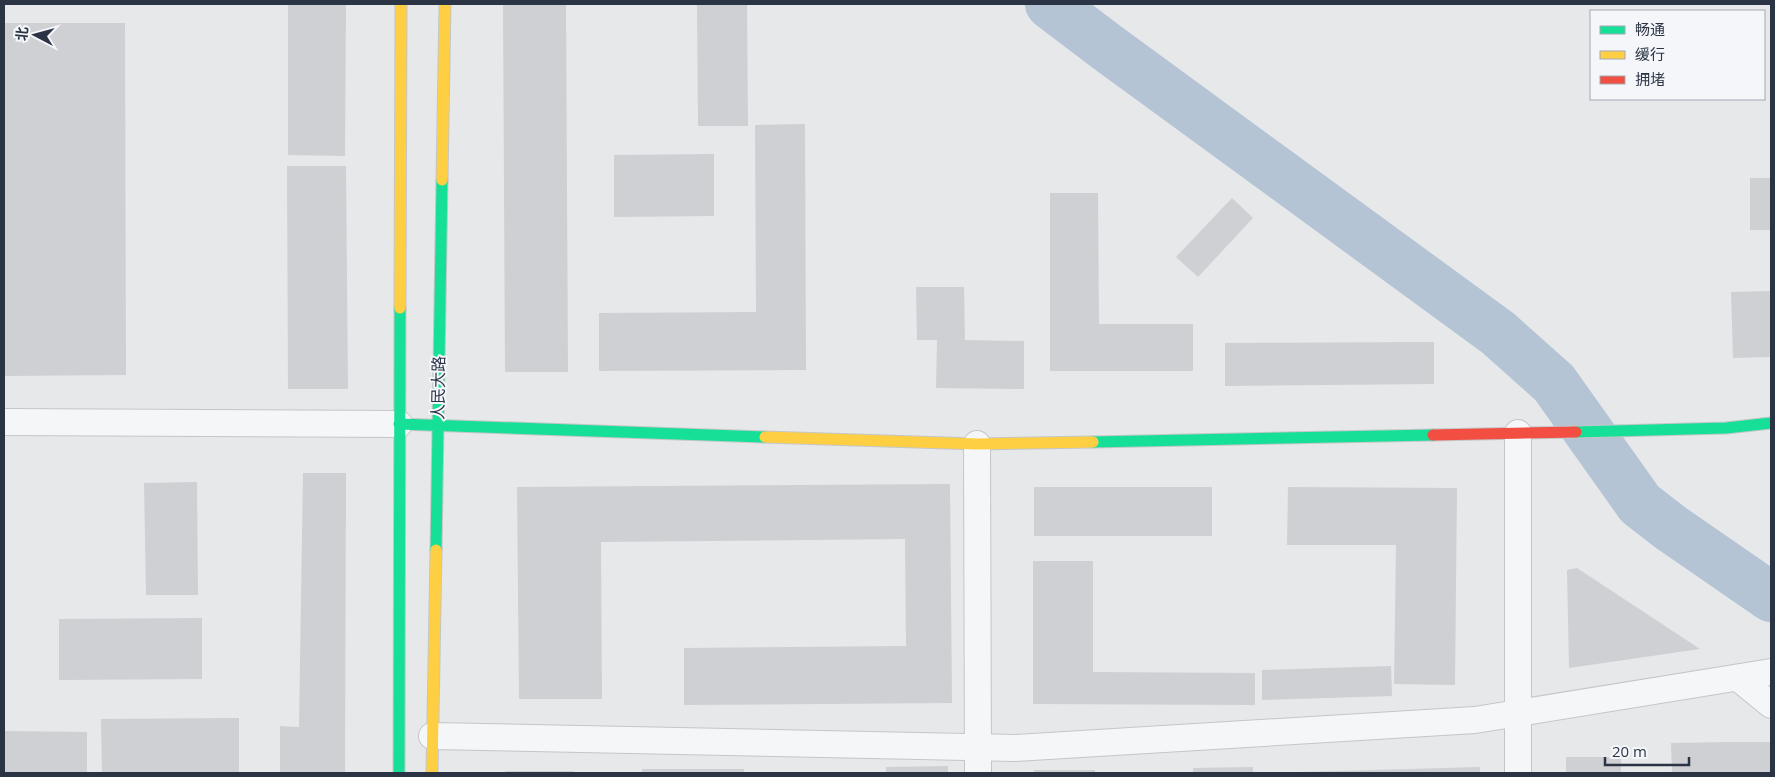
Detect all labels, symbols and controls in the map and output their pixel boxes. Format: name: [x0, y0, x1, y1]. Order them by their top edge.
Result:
north arrow: [10, 10, 60, 60]
legend: [1590, 10, 1765, 100]
text: 畅通: [1635, 19, 1665, 39]
text: 北: [11, 26, 32, 42]
text: 缓行: [1635, 44, 1665, 64]
text: 拥堵: [1635, 69, 1665, 89]
street label: 人民大路: [426, 356, 450, 420]
scale bar: [1605, 734, 1689, 766]
text: 20 m: [1612, 741, 1647, 761]

